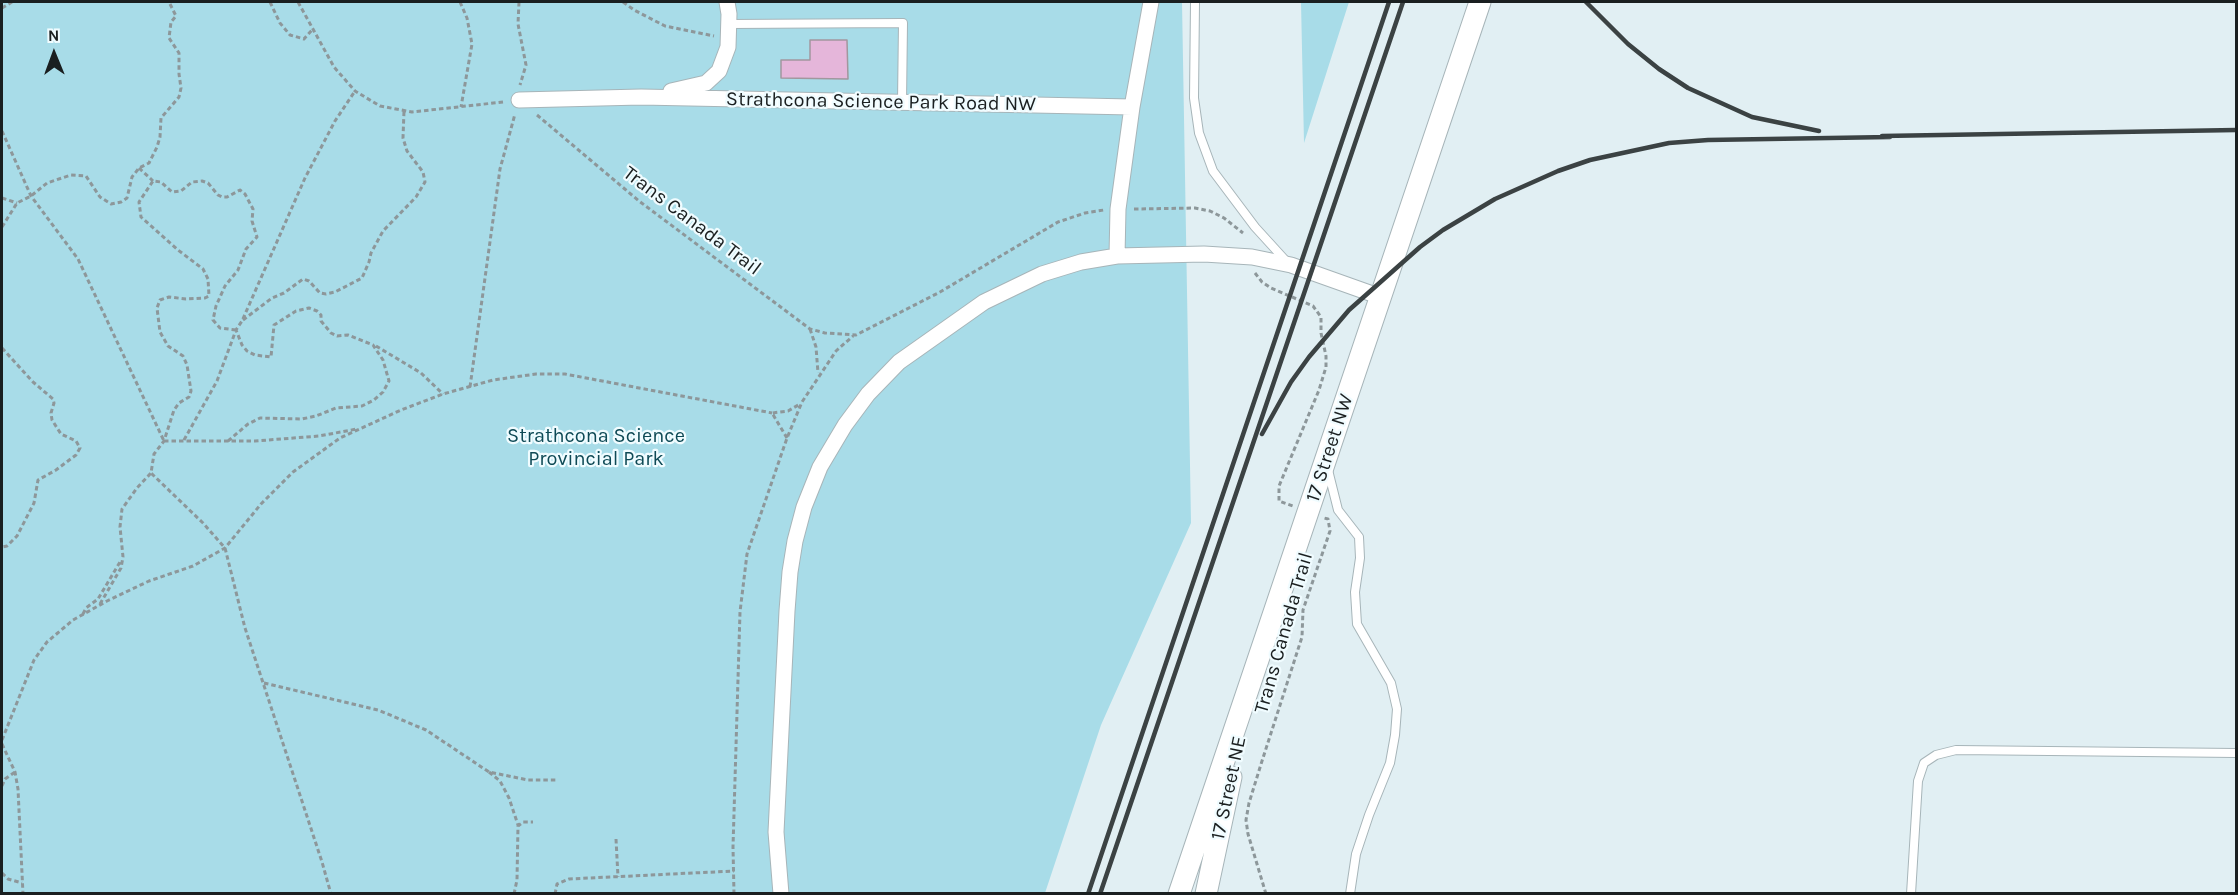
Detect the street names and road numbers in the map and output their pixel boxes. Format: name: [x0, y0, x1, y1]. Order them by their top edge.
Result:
street label: Strathcona Science Park Road NW: [726, 87, 1036, 117]
street label: Trans Canada Trail: [618, 161, 766, 281]
street label: 17 Street NW: [1301, 391, 1359, 505]
street label: Trans Canada Trail: [1250, 550, 1318, 716]
street label: 17 Street NE: [1206, 734, 1252, 842]

